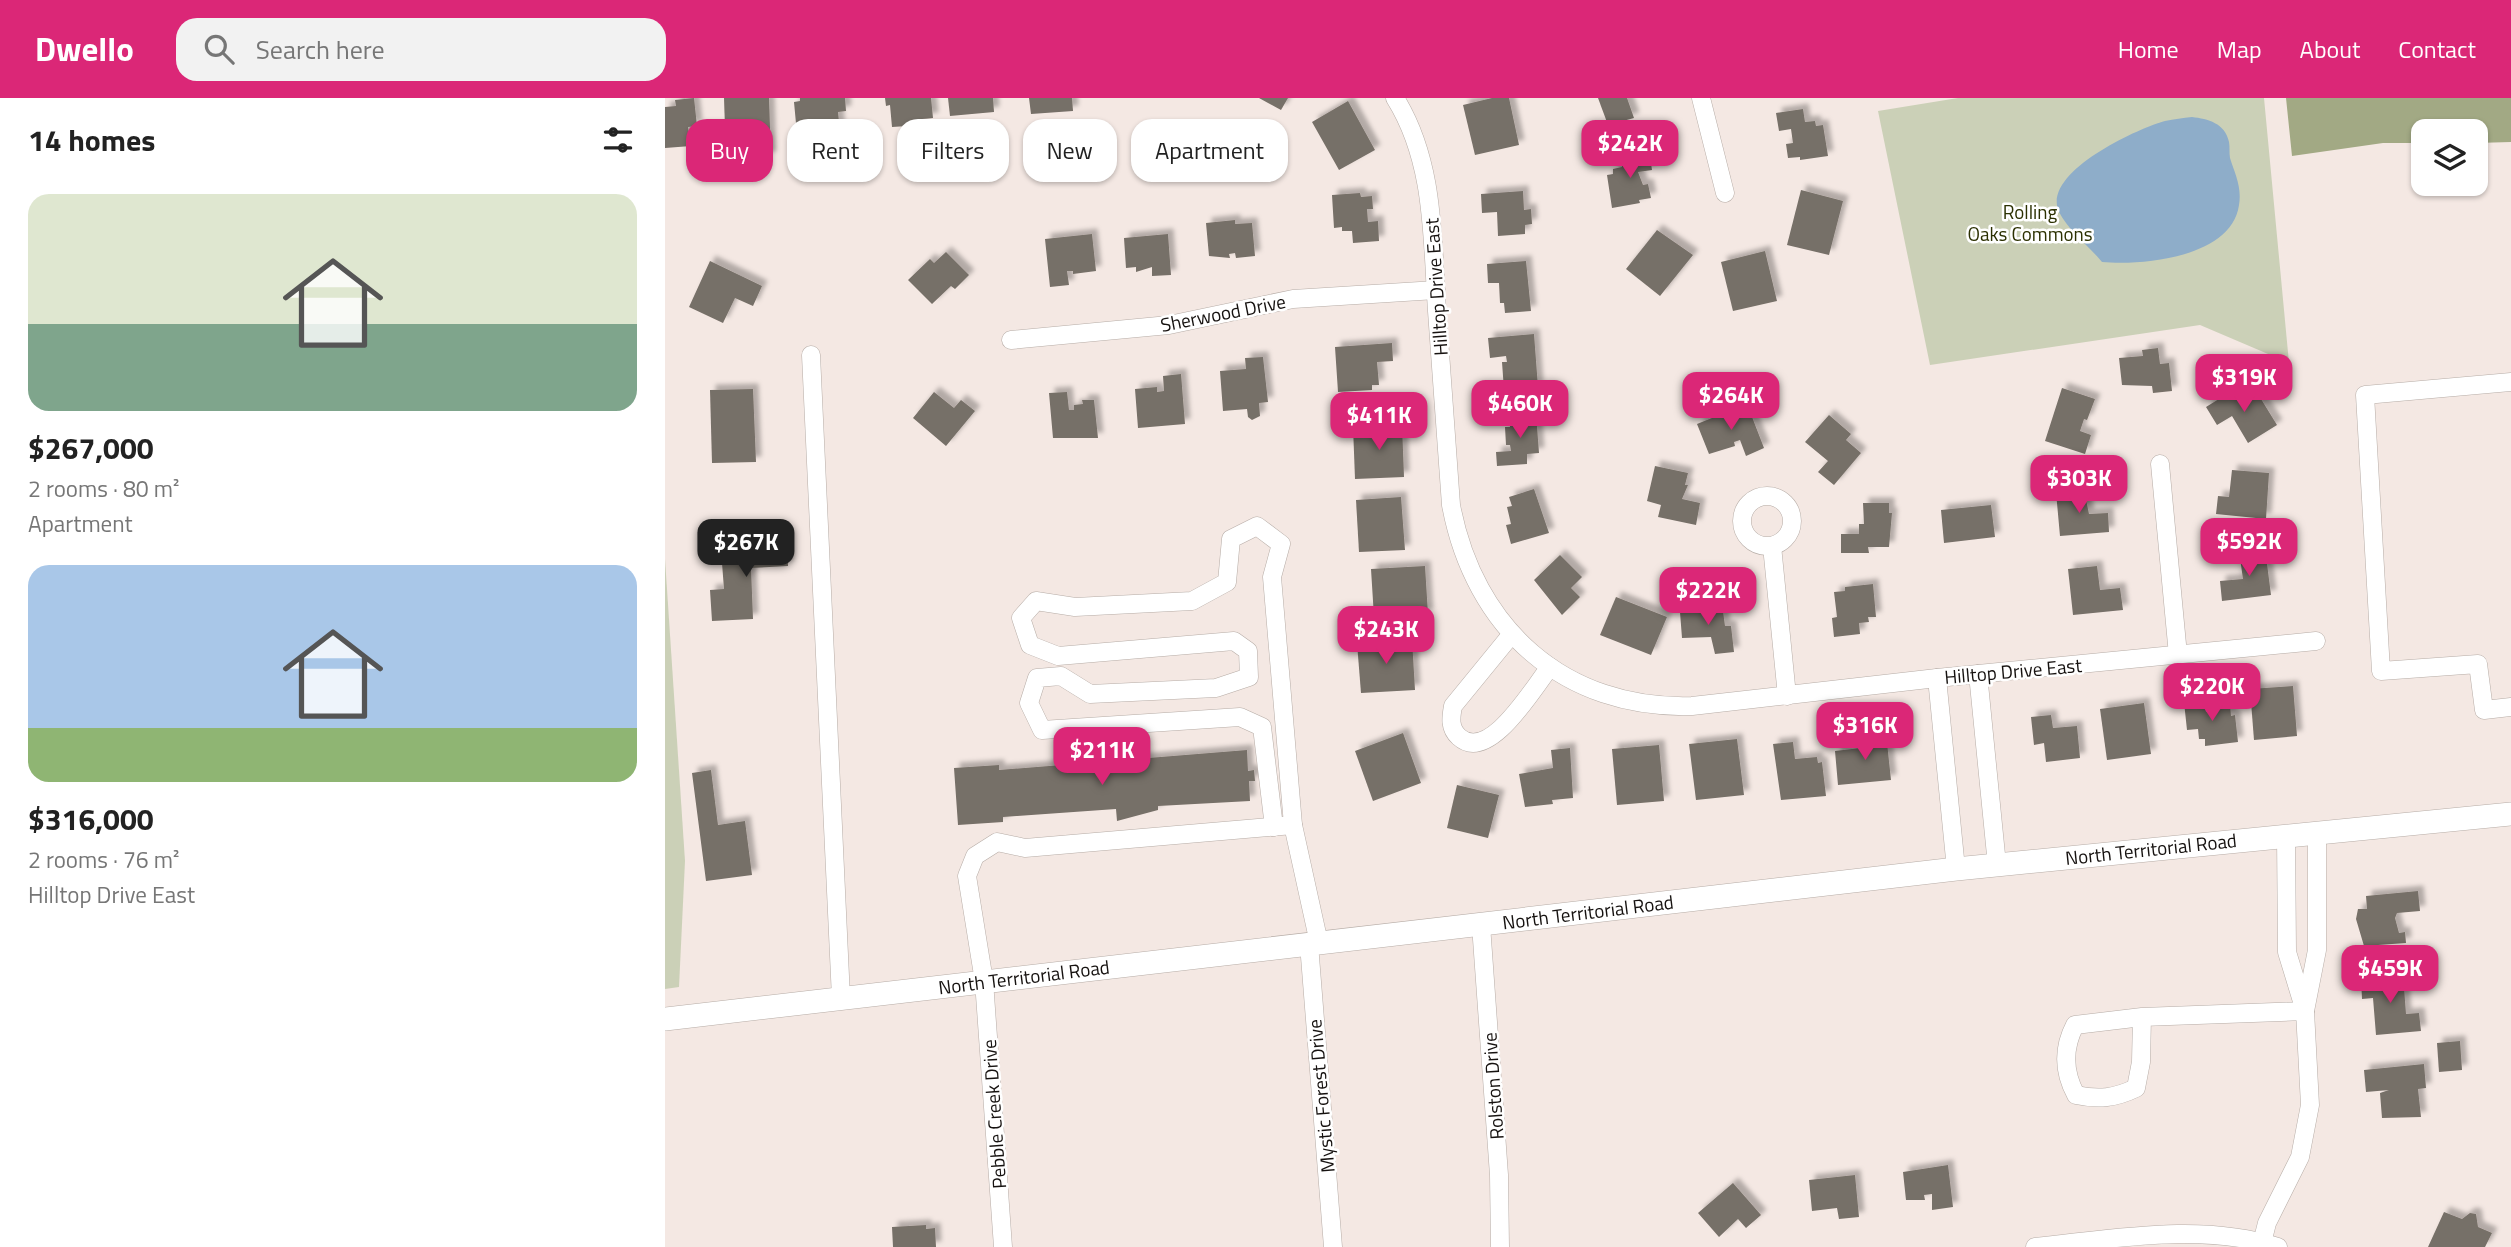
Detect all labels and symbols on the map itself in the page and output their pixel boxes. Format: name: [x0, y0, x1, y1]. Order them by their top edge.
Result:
pin: $242K: [1581, 120, 1679, 180]
park label: Rolling Oaks Commons: [1967, 197, 2093, 248]
street label: Hilltop Drive East: [1416, 217, 1455, 357]
street label: Sherwood Drive: [1158, 286, 1288, 339]
pin: $319K: [2195, 354, 2293, 414]
pin: $264K: [1682, 372, 1780, 432]
pin: $460K: [1471, 380, 1569, 440]
pin: $411K: [1330, 392, 1428, 452]
pin: $303K: [2030, 456, 2128, 515]
pin: $592K: [2200, 518, 2298, 578]
pin: $267K: [697, 519, 795, 579]
pin: $222K: [1659, 568, 1757, 627]
pin: $243K: [1337, 606, 1435, 666]
street label: Hilltop Drive East: [1943, 650, 2083, 691]
pin: $220K: [2163, 664, 2261, 723]
pin: $316K: [1816, 702, 1914, 762]
pin: $211K: [1053, 728, 1151, 787]
street label: North Territorial Road: [2064, 825, 2238, 872]
street label: North Territorial Road: [1501, 887, 1675, 936]
pin: $459K: [2341, 946, 2439, 1005]
street label: North Territorial Road: [937, 952, 1111, 1001]
street label: Mystic Forest Drive: [1299, 1018, 1342, 1174]
street label: Rolston Drive: [1474, 1031, 1511, 1141]
street label: Pebble Creek Drive: [974, 1038, 1013, 1190]

